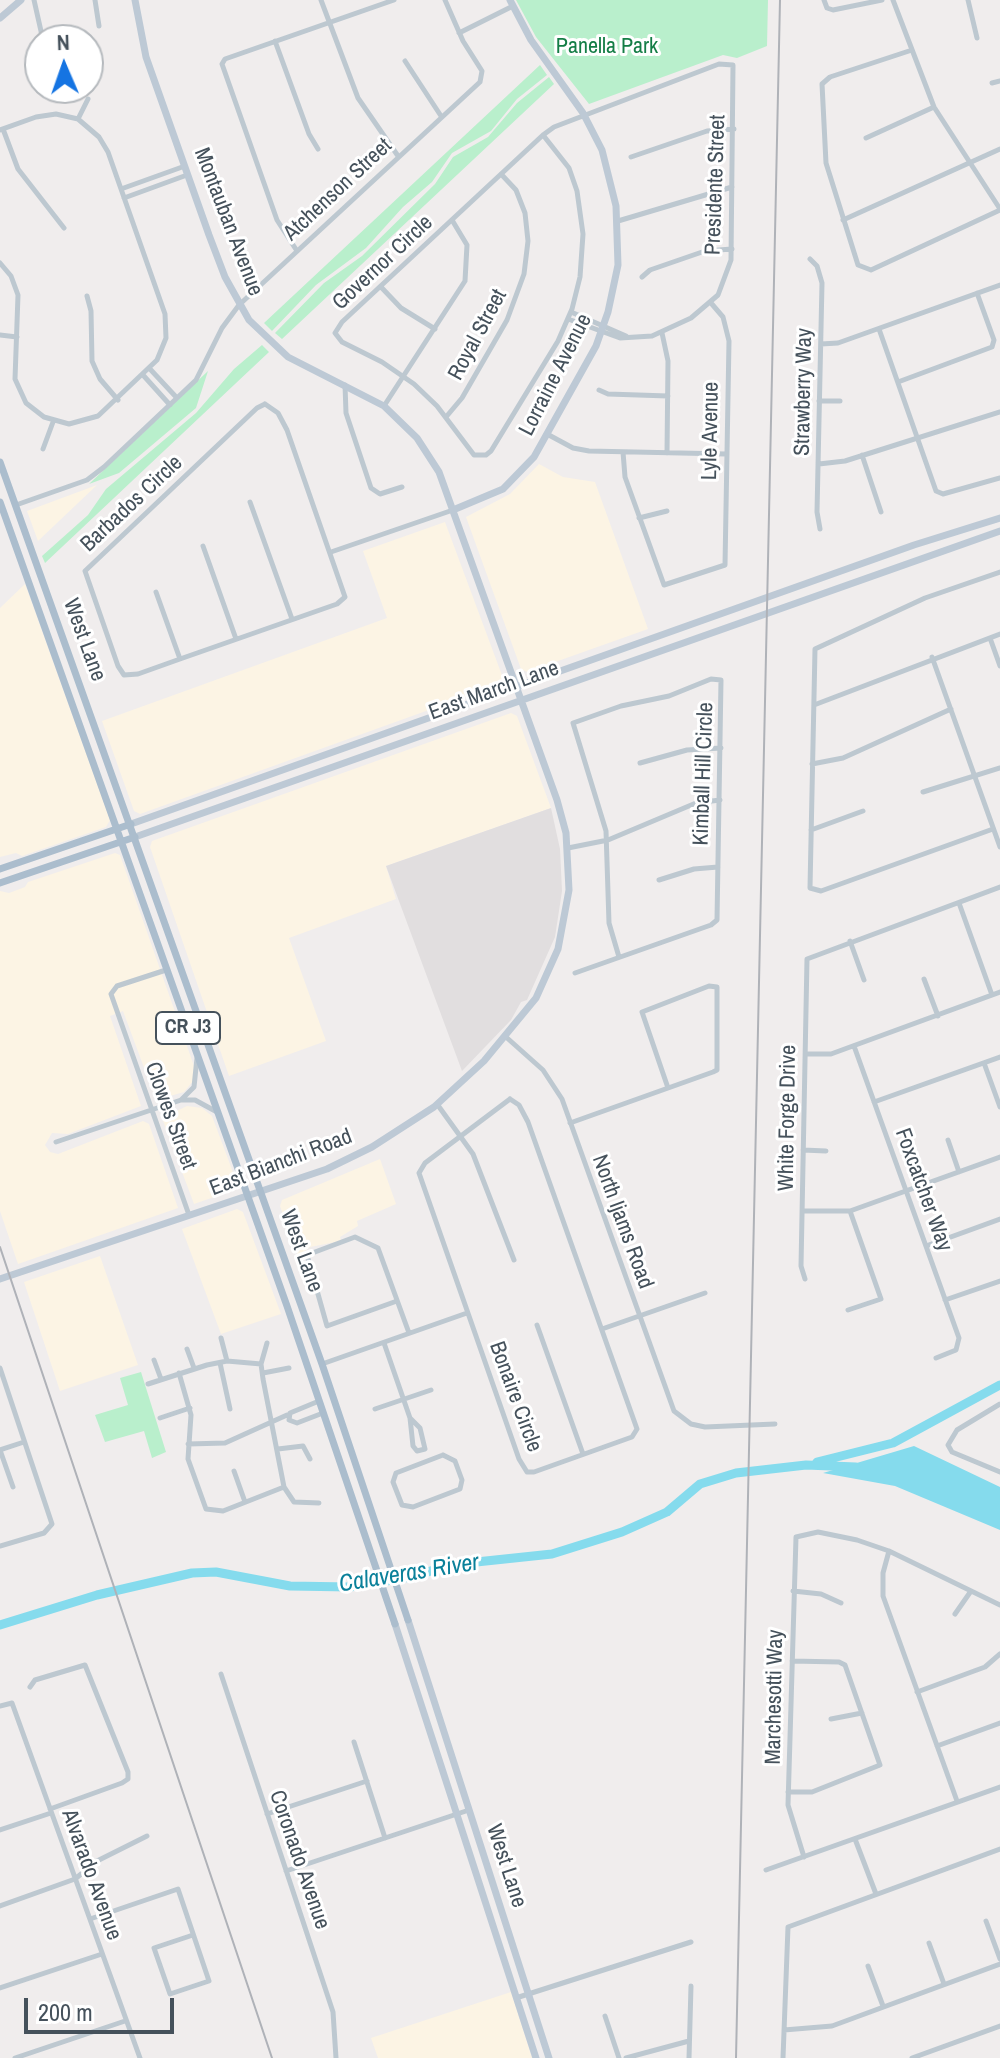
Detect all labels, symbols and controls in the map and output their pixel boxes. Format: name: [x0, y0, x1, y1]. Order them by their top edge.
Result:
north arrow: [24, 24, 104, 104]
text: N: [56, 27, 70, 57]
park label: Panella Park: [556, 34, 658, 60]
street label: Presidente Street: [700, 114, 732, 256]
street label: Atchenson Street: [278, 133, 398, 247]
street label: Montauban Avenue: [188, 144, 268, 300]
street label: Governor Circle: [327, 210, 439, 316]
street label: Royal Street: [443, 285, 513, 385]
street label: Lorraine Avenue: [514, 310, 598, 440]
street label: Strawberry Way: [790, 328, 818, 456]
street label: Lyle Avenue: [697, 382, 725, 480]
street label: Barbados Circle: [76, 450, 188, 558]
street label: West Lane: [57, 595, 111, 685]
street label: East March Lane: [425, 655, 563, 727]
street label: Kimball Hill Circle: [688, 702, 720, 846]
road number: CR J3: [156, 1012, 220, 1044]
street label: White Forge Drive: [774, 1045, 802, 1191]
street label: Clowes Street: [138, 1059, 202, 1173]
street label: East Bianchi Road: [206, 1124, 356, 1202]
street label: Foxcatcher Way: [889, 1125, 957, 1255]
street label: North Ijams Road: [586, 1152, 658, 1292]
street label: West Lane: [274, 1206, 328, 1296]
street label: Bonaire Circle: [483, 1338, 547, 1456]
water label: Calaveras River: [337, 1549, 481, 1599]
street label: Marchesotti Way: [761, 1629, 789, 1765]
street label: Coronado Avenue: [263, 1787, 335, 1933]
street label: Alvarado Avenue: [55, 1806, 127, 1944]
street label: West Lane: [480, 1821, 532, 1911]
scale bar: [28, 1982, 178, 2032]
text: 200 m: [38, 1996, 93, 2028]

